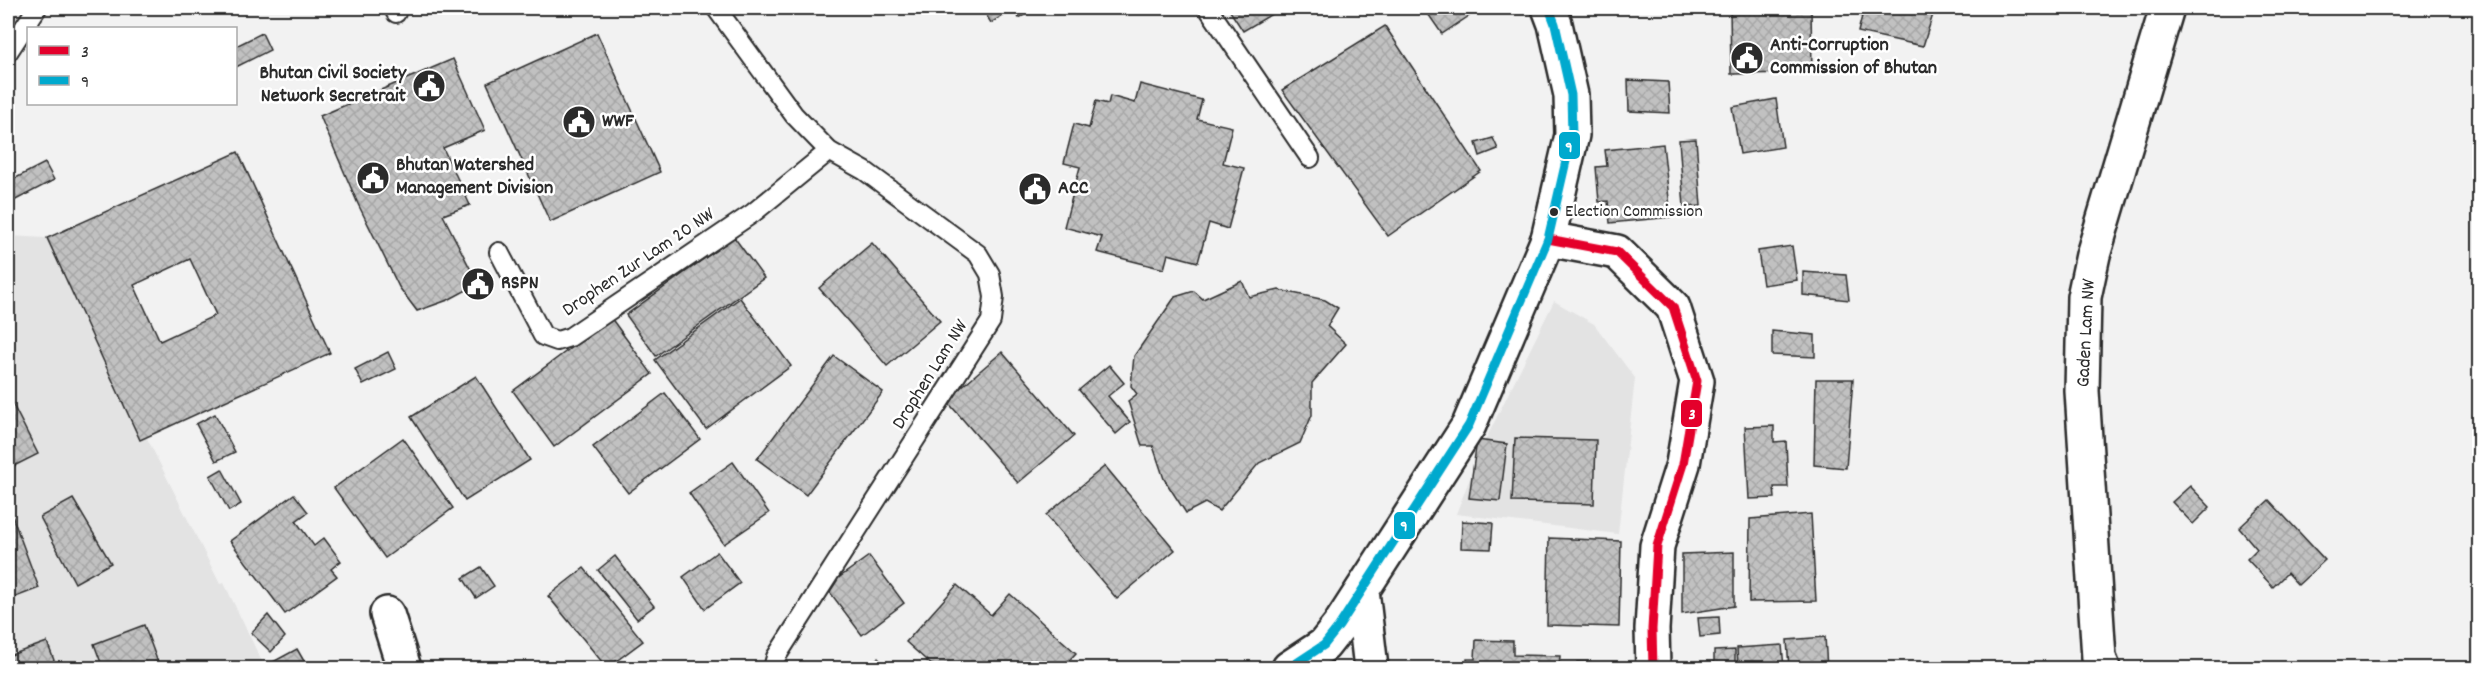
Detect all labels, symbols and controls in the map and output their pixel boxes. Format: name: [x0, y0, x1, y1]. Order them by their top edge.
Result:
legend: [27, 27, 237, 105]
place label: Anti-Corruption Commission of Bhutan: [1770, 32, 1937, 83]
public building icon: Anti-Corruption Commission of Bhutan: [1729, 40, 1765, 76]
text: 3: [81, 41, 89, 66]
place label: Bhutan Civil Society Network Secretrait: [260, 60, 407, 111]
public building icon: Bhutan Civil Society Network Secretrait: [411, 68, 447, 104]
text: 9: [81, 71, 89, 96]
public building icon: WWF: [561, 104, 597, 140]
place label: WWF: [602, 108, 635, 136]
line badge: 9: [1558, 131, 1581, 160]
text: 9: [1565, 137, 1573, 160]
place label: Bhutan Watershed Management Division: [396, 152, 553, 203]
public building icon: Bhutan Watershed Management Division: [355, 160, 391, 196]
public building icon: ACC: [1017, 171, 1053, 207]
place label: ACC: [1058, 175, 1089, 203]
place label: Election Commission: [1565, 200, 1703, 225]
street label: Drophen Zur Lam 20 NW: [557, 201, 721, 325]
marker: Election Commission: [1548, 206, 1560, 218]
public building icon: RSPN: [460, 266, 496, 302]
place label: RSPN: [501, 270, 539, 298]
street label: Gaden Lam NW: [2070, 277, 2104, 388]
street label: Drophen Lam NW: [886, 314, 976, 435]
line badge: 3: [1680, 399, 1703, 428]
text: 3: [1688, 404, 1696, 427]
line badge: 9: [1393, 511, 1416, 540]
text: 9: [1400, 516, 1408, 539]

